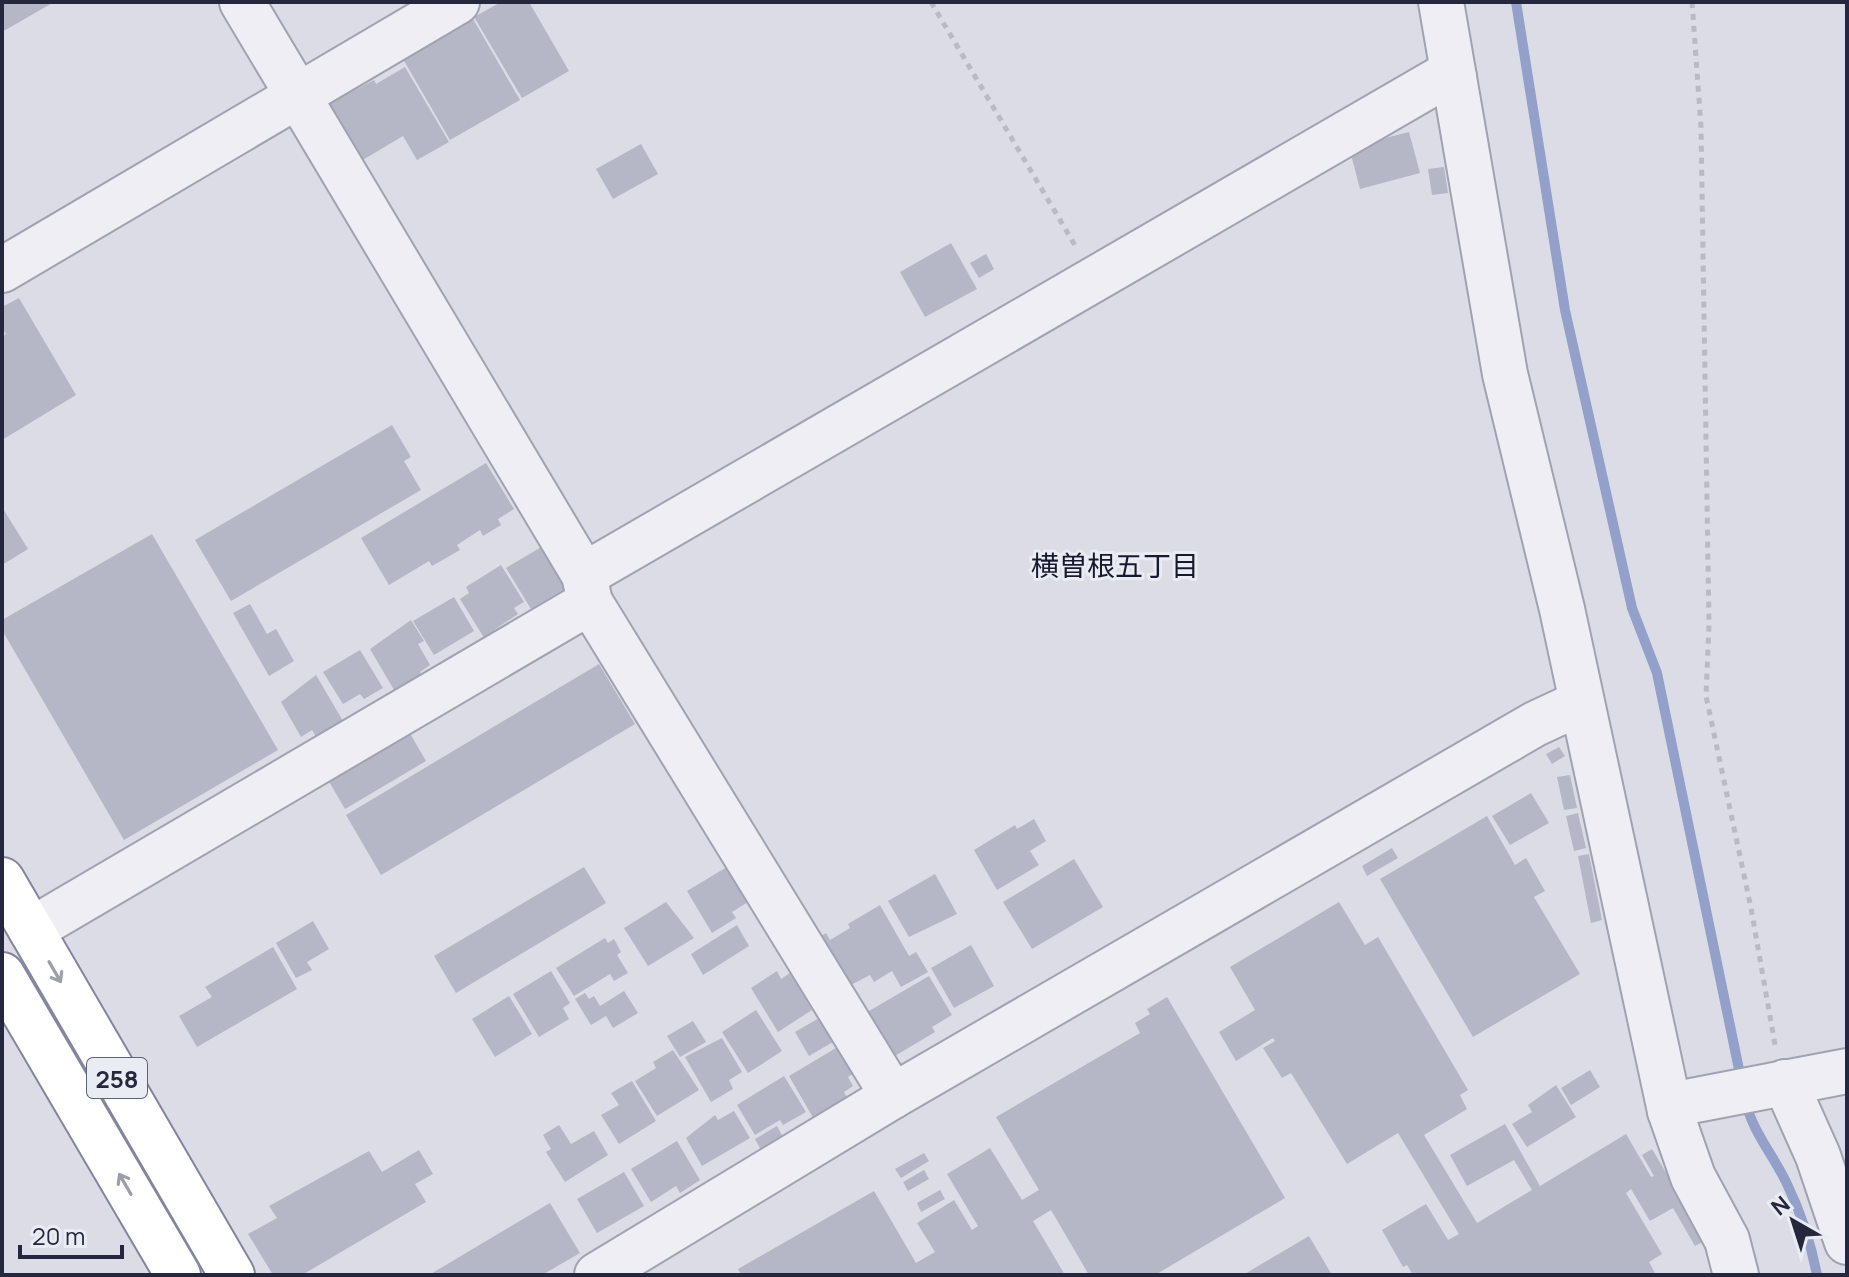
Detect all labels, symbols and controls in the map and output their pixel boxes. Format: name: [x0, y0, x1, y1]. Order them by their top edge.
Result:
district label: 横曽根五丁目: [1031, 546, 1199, 584]
one-way arrow: [48, 960, 64, 983]
road number: 258: [87, 1058, 147, 1098]
one-way arrow: [116, 1173, 132, 1196]
north arrow: [1753, 1181, 1833, 1261]
text: N: [1765, 1189, 1796, 1222]
scale bar: [20, 1209, 122, 1259]
text: 20 m: [32, 1219, 85, 1252]

